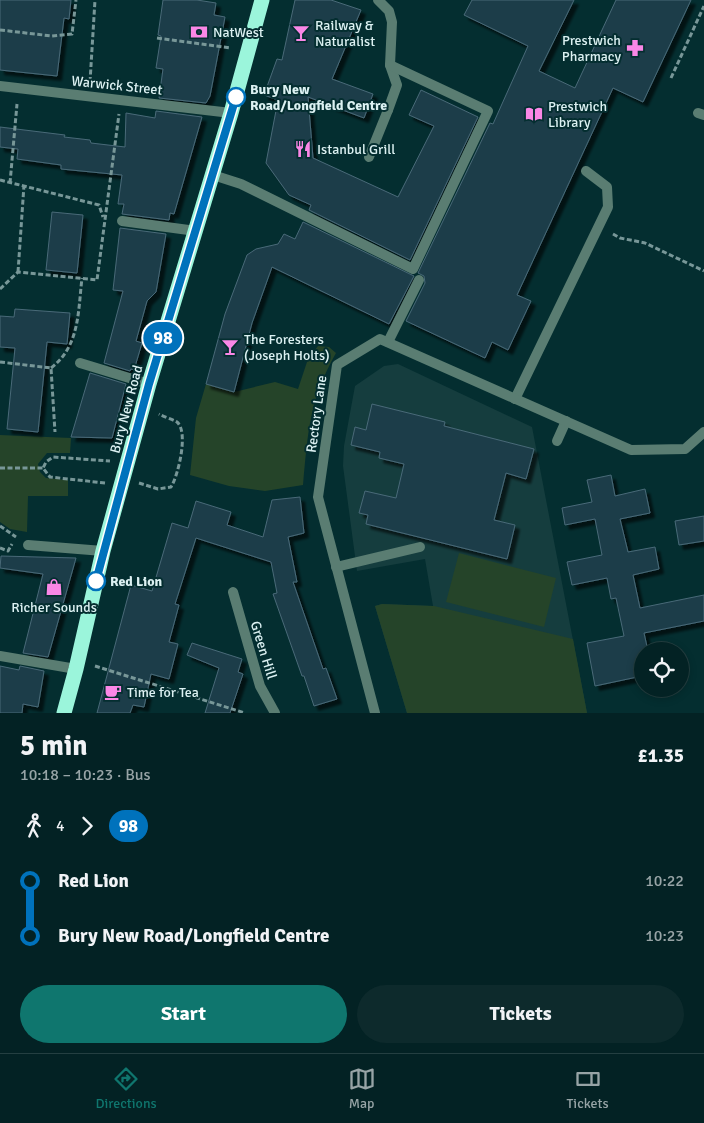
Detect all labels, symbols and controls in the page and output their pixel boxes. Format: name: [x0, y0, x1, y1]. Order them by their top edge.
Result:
place label: Railway & Naturalist: [315, 17, 375, 50]
bank icon: NatWest: [189, 22, 209, 42]
bar icon: Railway & Naturalist: [291, 23, 311, 43]
place label: NatWest: [213, 24, 264, 41]
place label: Prestwich Pharmacy: [562, 32, 621, 65]
pharmacy icon: Prestwich Pharmacy: [625, 38, 645, 58]
street label: Warwick Street: [71, 72, 163, 99]
place label: Bury New Road/Longfield Centre: [250, 81, 387, 114]
marker: Bury New Road/Longfield Centre: [226, 87, 246, 107]
place label: Prestwich Library: [548, 98, 607, 131]
library icon: Prestwich Library: [524, 104, 544, 124]
restaurant icon: Istanbul Grill: [293, 139, 313, 159]
place label: Istanbul Grill: [317, 141, 395, 158]
line badge: 98: [140, 322, 186, 354]
text: 98: [153, 327, 173, 349]
place label: The Foresters (Joseph Holts): [244, 331, 330, 364]
bar icon: The Foresters (Joseph Holts): [220, 337, 240, 357]
street label: Bury New Road: [107, 363, 146, 455]
street label: Rectory Lane: [303, 374, 330, 454]
marker: Red Lion: [86, 571, 106, 591]
place label: Red Lion: [110, 573, 163, 590]
shop icon: Richer Sounds: [44, 577, 64, 597]
place label: Richer Sounds: [11, 599, 97, 616]
street label: Green Hill: [247, 619, 280, 681]
map controls: [634, 642, 689, 697]
button: locate: [634, 642, 689, 697]
cafe icon: Time for Tea: [103, 682, 123, 702]
place label: Time for Tea: [127, 684, 199, 701]
text: 5 min: [20, 729, 88, 763]
text: £1.35: [638, 744, 684, 768]
text: 10:18 – 10:23 · Bus: [20, 765, 151, 785]
icon: walk: [20, 812, 48, 840]
icon: forward: [73, 812, 101, 840]
text: 98: [119, 815, 138, 837]
text: 4: [56, 816, 65, 836]
text: Red Lion: [58, 869, 129, 893]
text: 10:22: [645, 871, 684, 891]
text: Bury New Road/Longfield Centre: [58, 924, 329, 948]
text: 10:23: [645, 926, 684, 946]
button: Start: [20, 985, 347, 1043]
button: Tickets: [357, 985, 684, 1043]
tab: Directions: [95, 1065, 157, 1112]
tab: Map: [348, 1065, 376, 1112]
tab: Tickets: [566, 1065, 609, 1112]

